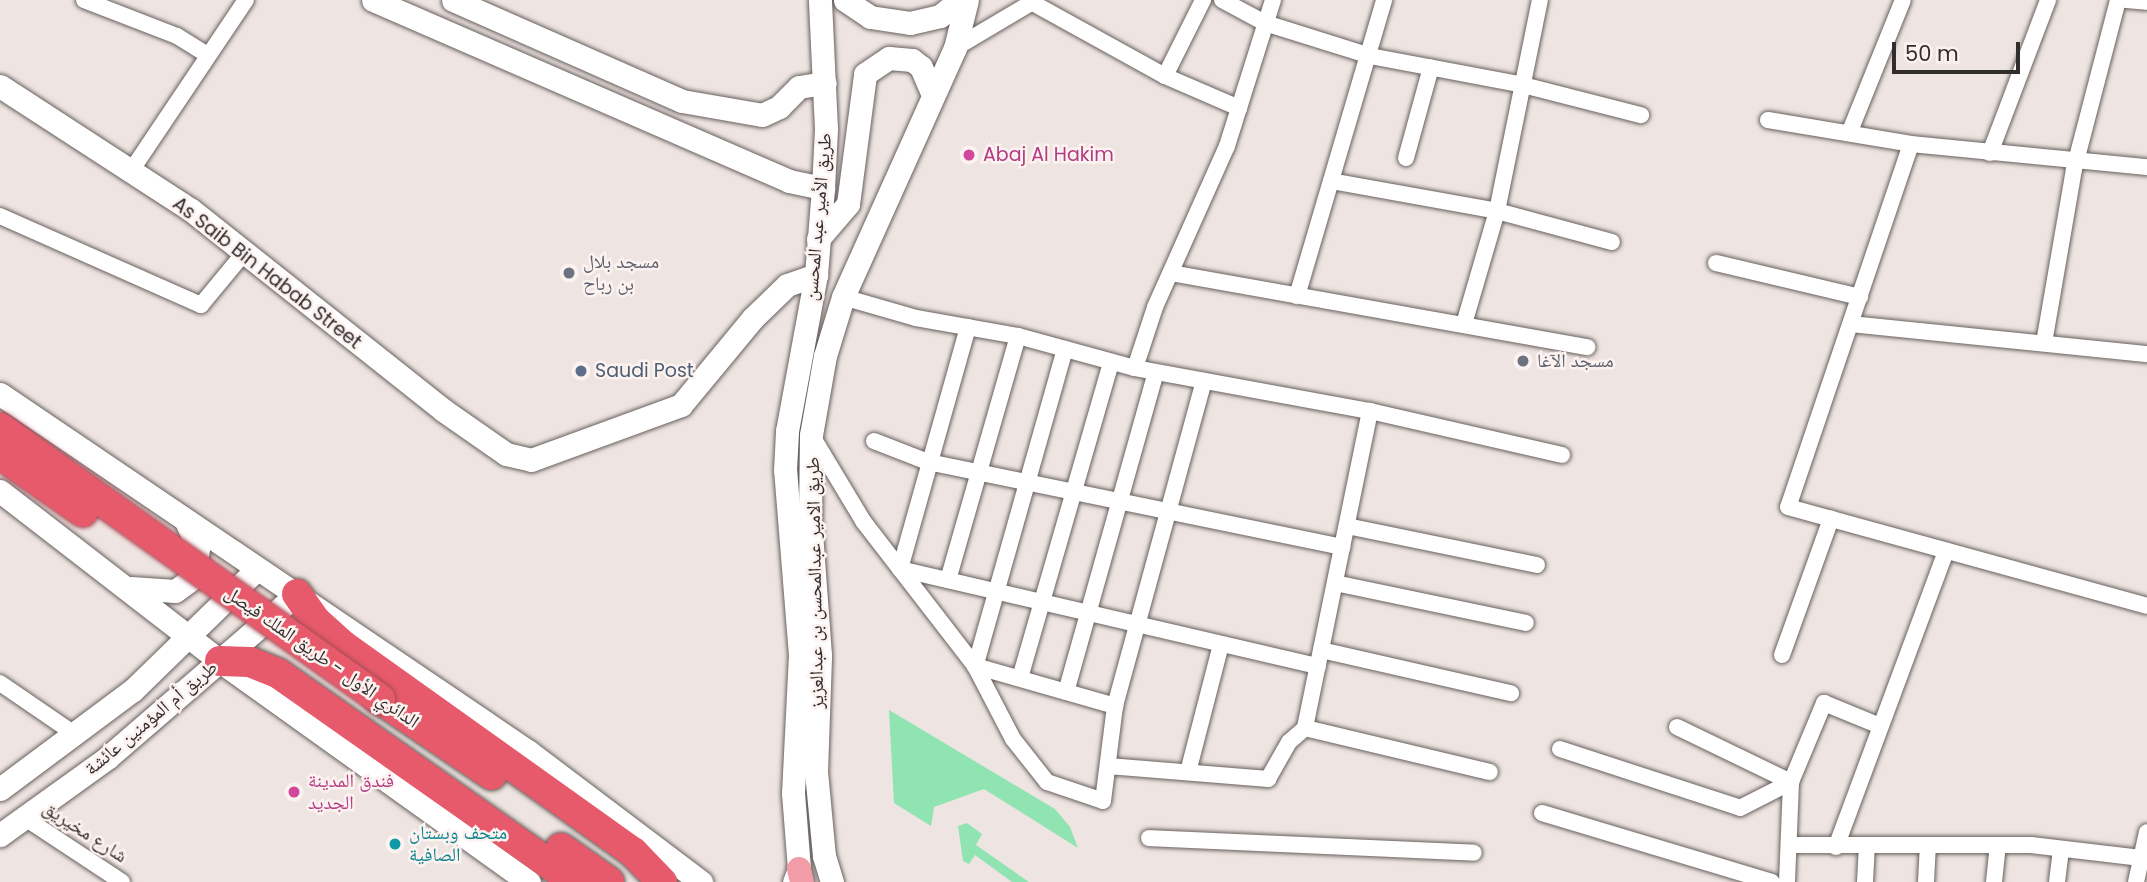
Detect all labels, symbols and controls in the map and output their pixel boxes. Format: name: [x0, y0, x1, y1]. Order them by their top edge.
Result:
scale bar: [1895, 28, 2023, 72]
text: 50 m: [1905, 39, 1959, 68]
street label: طريق الأمير عبد المحسن: [799, 132, 837, 302]
place label: Abaj Al Hakim: [983, 144, 1114, 166]
marker: Abaj Al Hakim: [961, 147, 977, 163]
street label: As Saib Bin Habab Street: [168, 192, 366, 354]
place label: مسجد بلال بن رباح: [583, 251, 659, 295]
marker: مسجد بلال بن رباح: [561, 265, 577, 281]
place label: مسجد الآغا: [1537, 350, 1614, 372]
marker: مسجد الآغا: [1515, 353, 1531, 369]
place label: Saudi Post: [595, 360, 694, 382]
marker: Saudi Post: [573, 363, 589, 379]
street label: طريق الامير عبدالمحسن بن عبدالعزيز: [801, 457, 829, 709]
street label: الدائري الأول - طريق الملك فيصل: [220, 581, 424, 733]
street label: طريق أم المؤمنين عائشة: [80, 656, 222, 780]
place label: فندق المدينة الجديد: [308, 770, 394, 814]
marker: فندق المدينة الجديد: [286, 784, 302, 800]
street label: شارع مخيريق: [39, 796, 131, 868]
place label: متحف وبستان الصافية: [409, 822, 507, 866]
marker: متحف وبستان الصافية: [387, 836, 403, 852]

